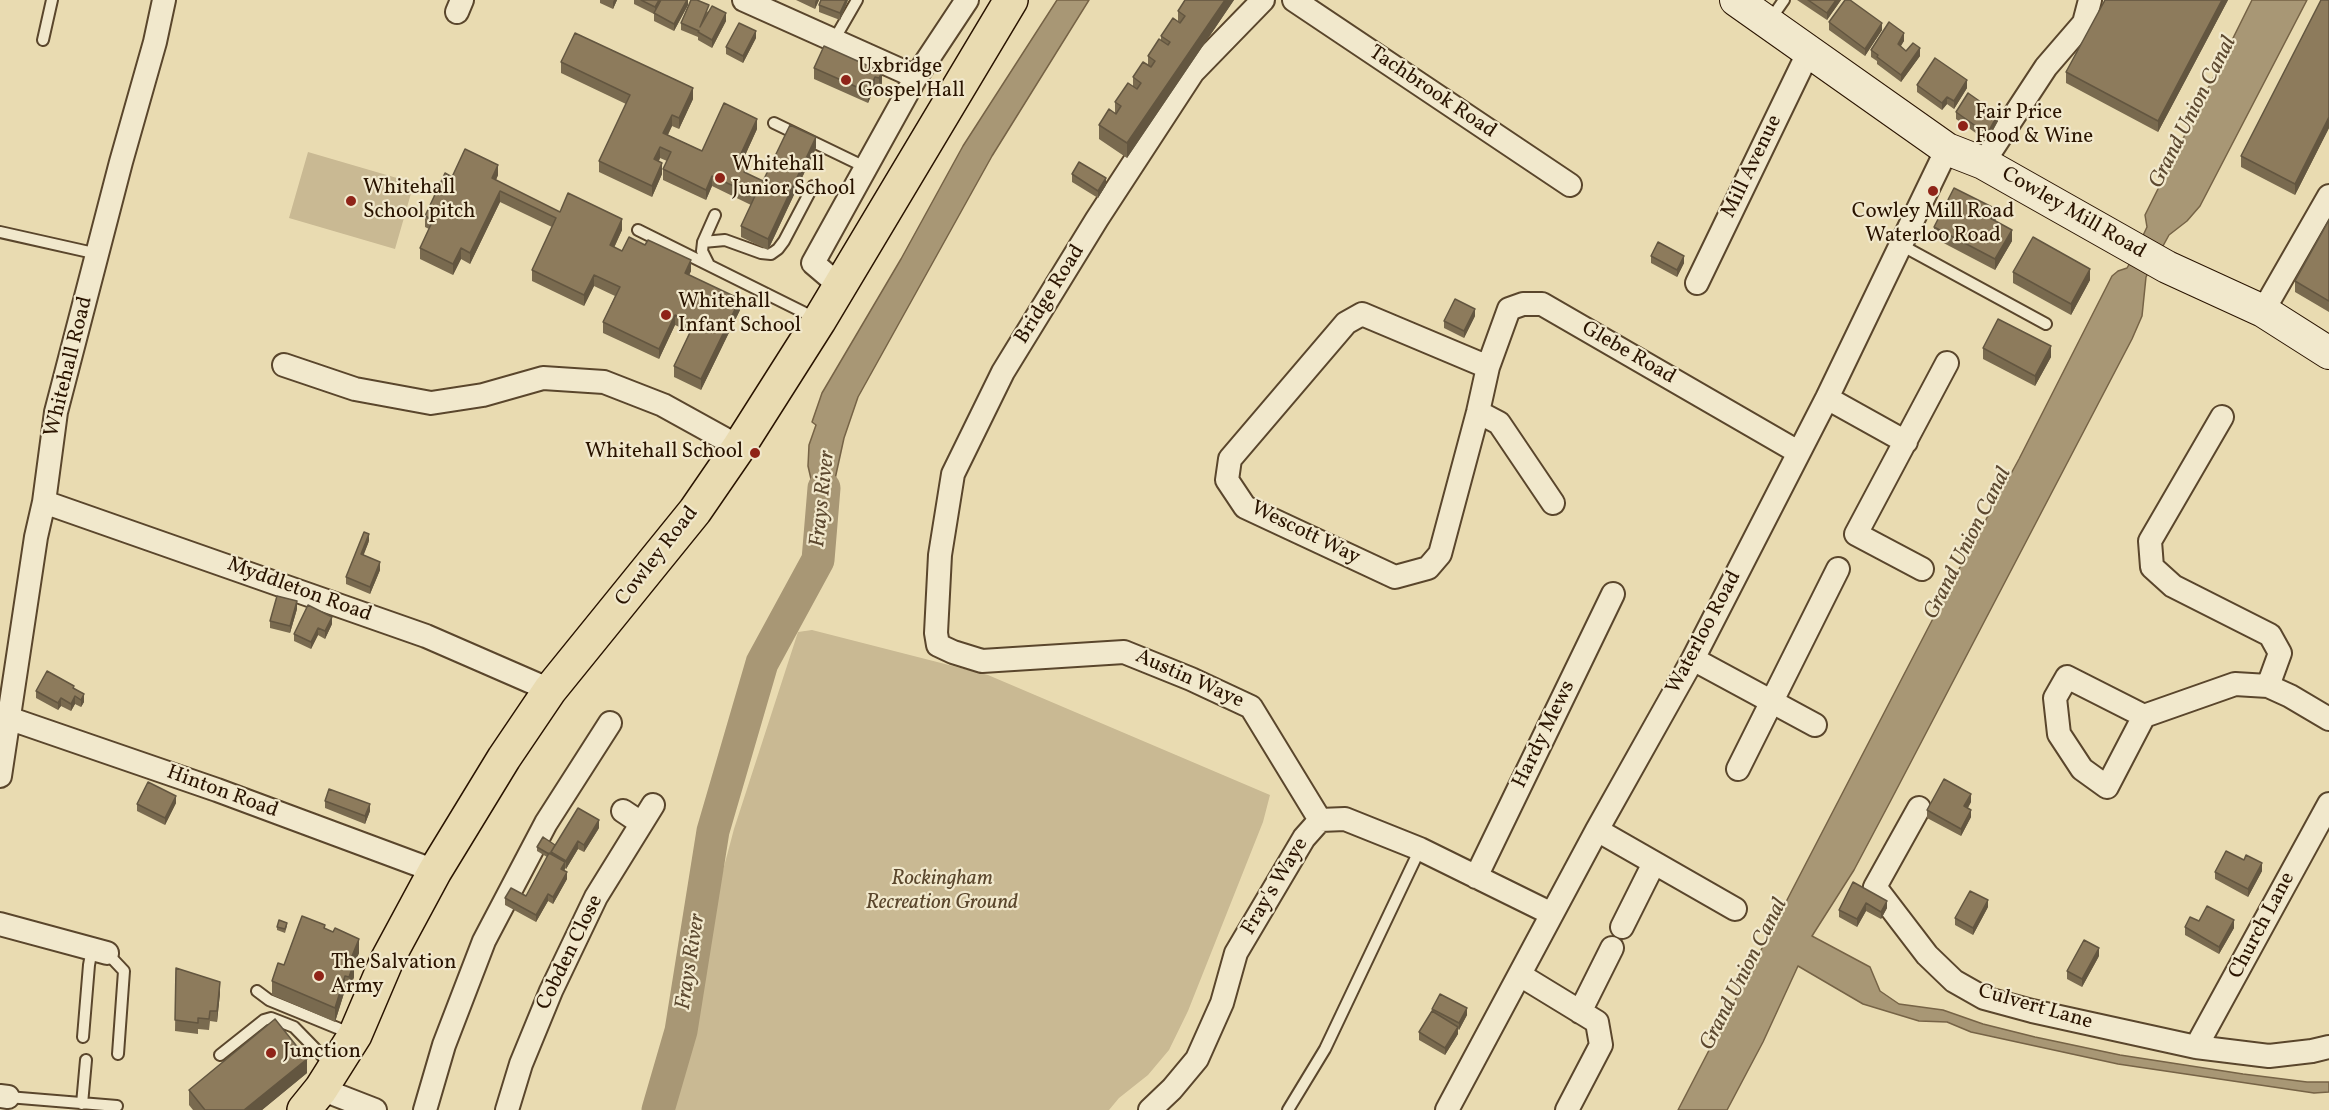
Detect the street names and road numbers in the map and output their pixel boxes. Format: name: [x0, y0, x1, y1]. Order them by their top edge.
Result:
street label: Tachbrook Road: [1363, 41, 1501, 145]
street label: Mill Avenue: [1717, 111, 1789, 223]
street label: Cowley Mill Road: [1996, 162, 2150, 266]
street label: Bridge Road: [1011, 241, 1091, 349]
street label: Whitehall Road: [40, 294, 100, 440]
street label: Glebe Road: [1576, 317, 1680, 391]
street label: Wescott Way: [1246, 497, 1364, 571]
street label: Cowley Road: [611, 502, 705, 612]
street label: Myddleton Road: [223, 553, 375, 629]
street label: Waterloo Road: [1662, 567, 1748, 699]
street label: Austin Waye: [1131, 645, 1247, 715]
street label: Hardy Mews: [1508, 677, 1582, 793]
street label: Hinton Road: [163, 761, 281, 825]
street label: Fray's Waye: [1237, 834, 1315, 940]
street label: Church Lane: [2224, 868, 2302, 984]
street label: Cobden Close: [532, 891, 610, 1015]
street label: Culvert Lane: [1975, 980, 2095, 1036]

